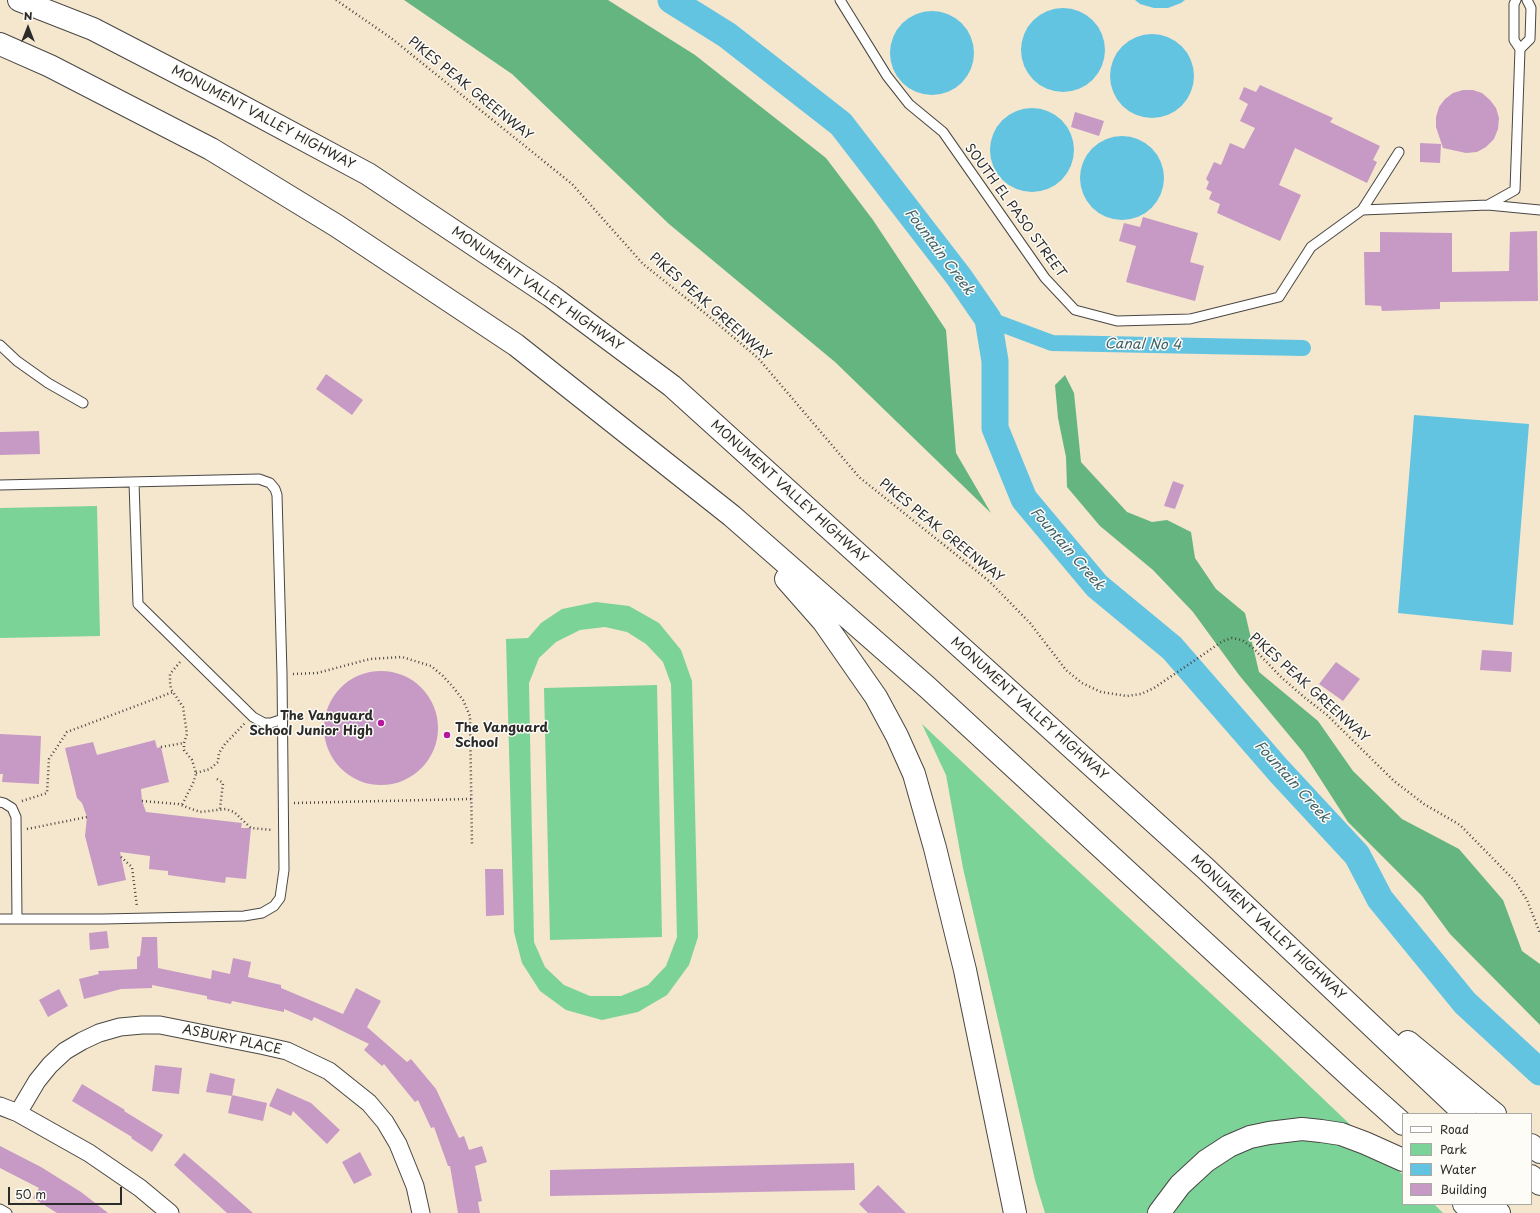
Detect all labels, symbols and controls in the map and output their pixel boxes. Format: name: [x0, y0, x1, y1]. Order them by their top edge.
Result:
text: N: [24, 7, 32, 24]
north arrow: [8, 8, 48, 48]
street label: PIKES PEAK GREENWAY: [404, 34, 536, 144]
street label: MONUMENT VALLEY HIGHWAY: [168, 63, 358, 173]
street label: SOUTH EL PASO STREET: [961, 141, 1069, 281]
water label: Fountain Creek: [901, 205, 977, 299]
street label: MONUMENT VALLEY HIGHWAY: [448, 224, 626, 354]
street label: PIKES PEAK GREENWAY: [646, 250, 774, 364]
water label: Canal No 4: [1104, 336, 1182, 354]
street label: MONUMENT VALLEY HIGHWAY: [707, 417, 871, 567]
street label: PIKES PEAK GREENWAY: [875, 476, 1007, 586]
water label: Fountain Creek: [1026, 504, 1108, 594]
street label: PIKES PEAK GREENWAY: [1246, 630, 1372, 746]
street label: MONUMENT VALLEY HIGHWAY: [947, 634, 1111, 784]
place label: The Vanguard School Junior High: [249, 708, 373, 739]
marker: The Vanguard School Junior High: [376, 718, 386, 728]
place label: The Vanguard School: [455, 720, 548, 751]
marker: The Vanguard School: [442, 730, 452, 740]
water label: Fountain Creek: [1251, 738, 1333, 826]
street label: MONUMENT VALLEY HIGHWAY: [1187, 852, 1349, 1004]
street label: ASBURY PLACE: [181, 1022, 283, 1058]
legend: [1402, 1113, 1532, 1205]
text: Road: [1440, 1120, 1469, 1138]
text: Park: [1440, 1140, 1467, 1158]
text: Water: [1440, 1160, 1476, 1178]
scale bar: [10, 1179, 124, 1205]
text: Building: [1440, 1180, 1487, 1198]
text: 50 m: [15, 1185, 46, 1203]

